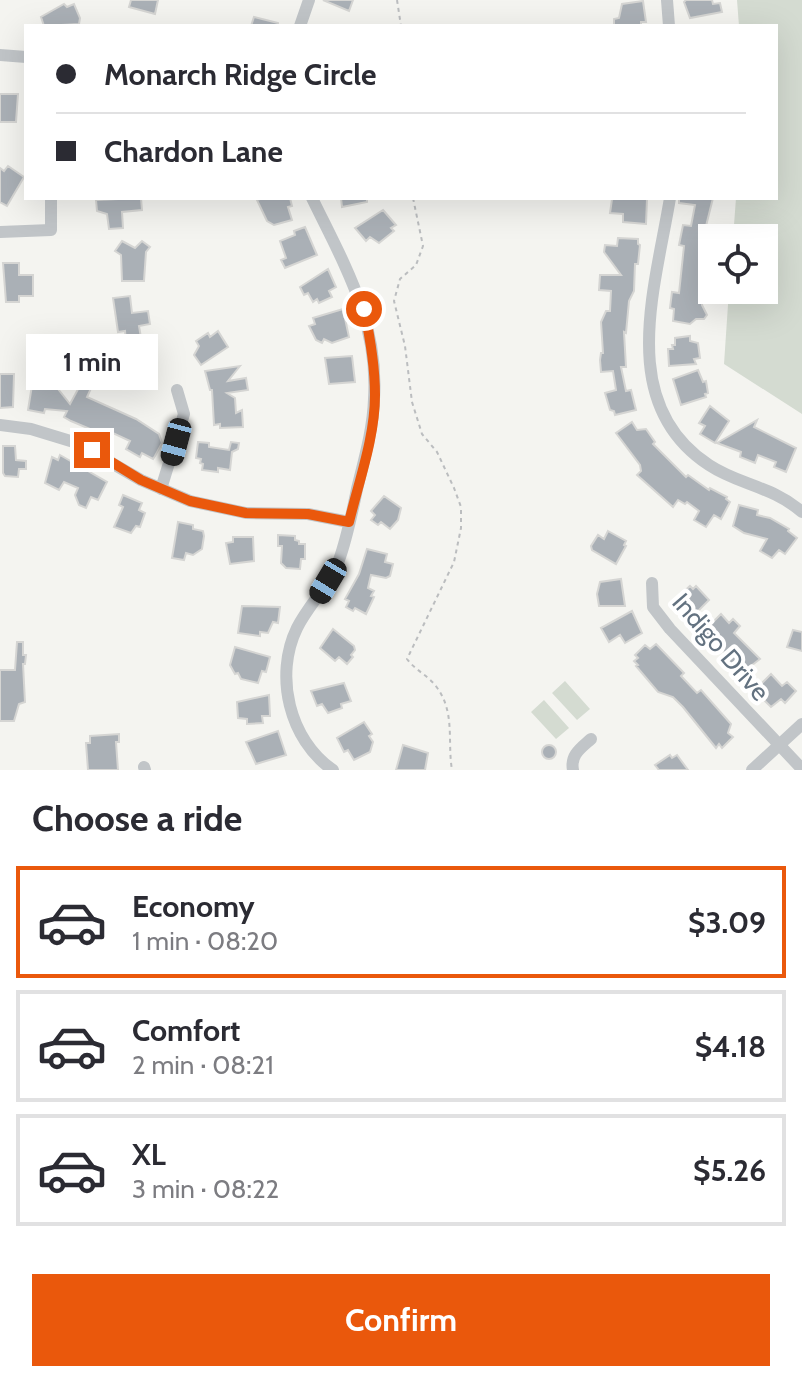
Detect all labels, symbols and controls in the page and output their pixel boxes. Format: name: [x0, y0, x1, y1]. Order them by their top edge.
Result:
text: Monarch Ridge Circle: [104, 56, 376, 93]
text: Chardon Lane: [104, 133, 283, 170]
map controls: [698, 224, 778, 304]
button: locate: [698, 224, 778, 304]
route start: [346, 291, 382, 327]
callout: 1 min: [26, 334, 158, 390]
text: 1 min: [63, 346, 121, 378]
car: [158, 416, 194, 468]
route end: [74, 432, 110, 468]
car: [305, 554, 351, 608]
street label: Indigo Drive: [666, 587, 776, 707]
text: Choose a ride: [32, 796, 242, 840]
icon: car: [36, 886, 108, 958]
text: Economy: [132, 888, 255, 925]
text: $3.09: [688, 904, 766, 941]
text: 1 min · 08:20: [132, 925, 278, 957]
icon: car: [36, 1010, 108, 1082]
text: Comfort: [132, 1012, 240, 1049]
text: $4.18: [695, 1028, 766, 1065]
text: 2 min · 08:21: [132, 1049, 274, 1081]
icon: car: [36, 1134, 108, 1206]
text: XL: [132, 1136, 166, 1173]
text: $5.26: [693, 1152, 766, 1189]
text: 3 min · 08:22: [132, 1173, 279, 1205]
button: Confirm: [32, 1274, 770, 1366]

